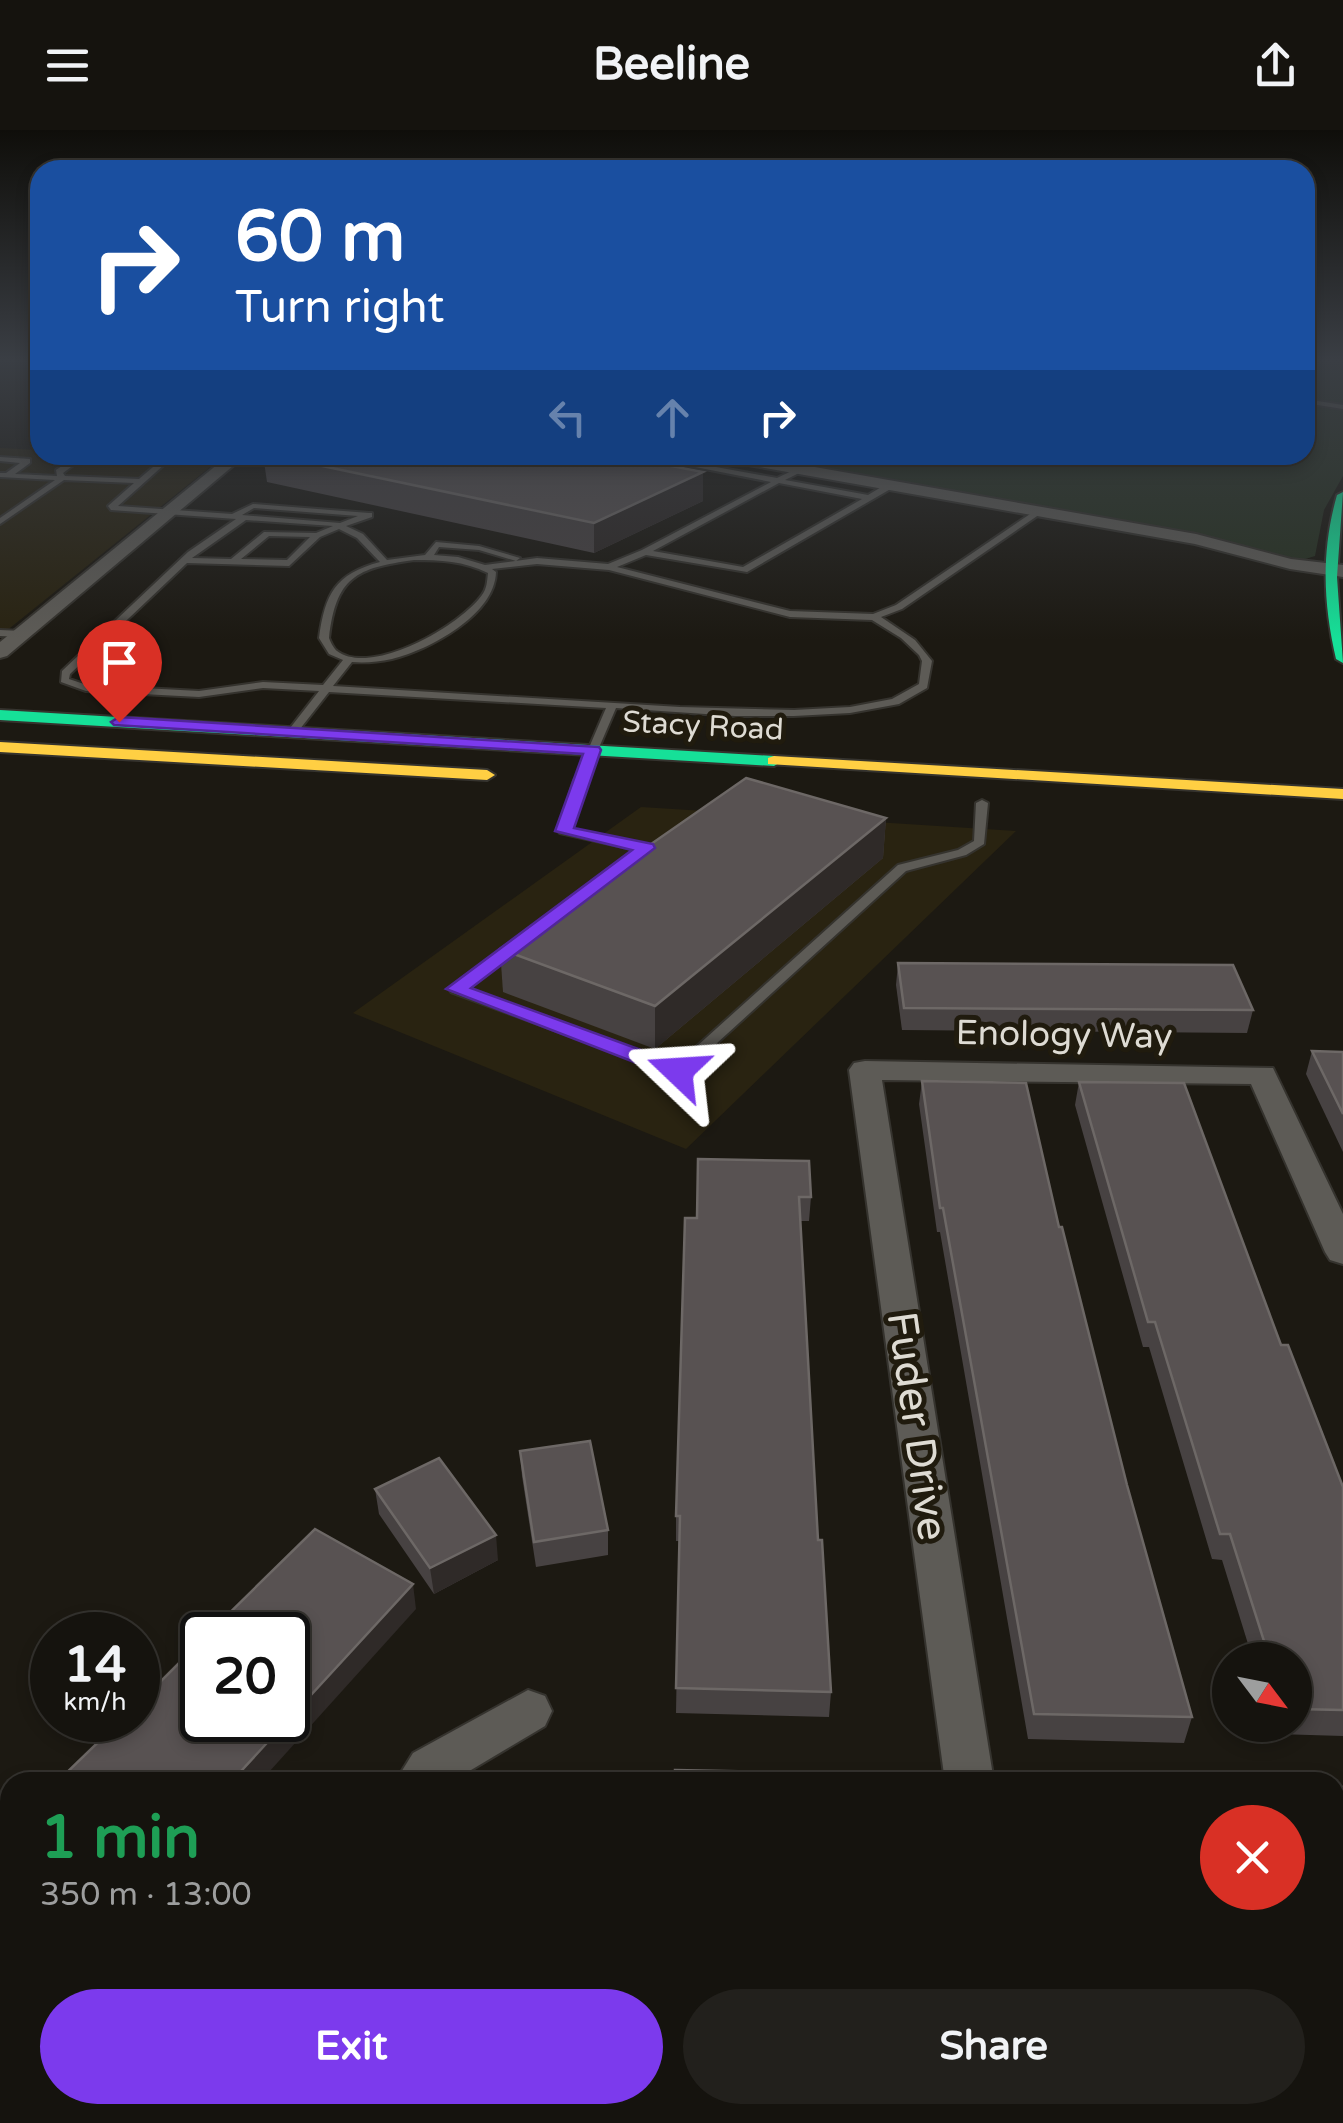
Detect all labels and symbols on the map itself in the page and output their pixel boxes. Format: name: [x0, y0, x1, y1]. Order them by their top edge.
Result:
pin: [77, 620, 162, 723]
street label: Stacy Road: [621, 703, 785, 749]
street label: Enology Way: [955, 1012, 1173, 1058]
position arrow: [626, 1019, 730, 1123]
street label: Fuder Drive: [876, 1308, 958, 1544]
speed limit sign: 20: [180, 1612, 310, 1742]
north arrow: [1212, 1642, 1312, 1742]

